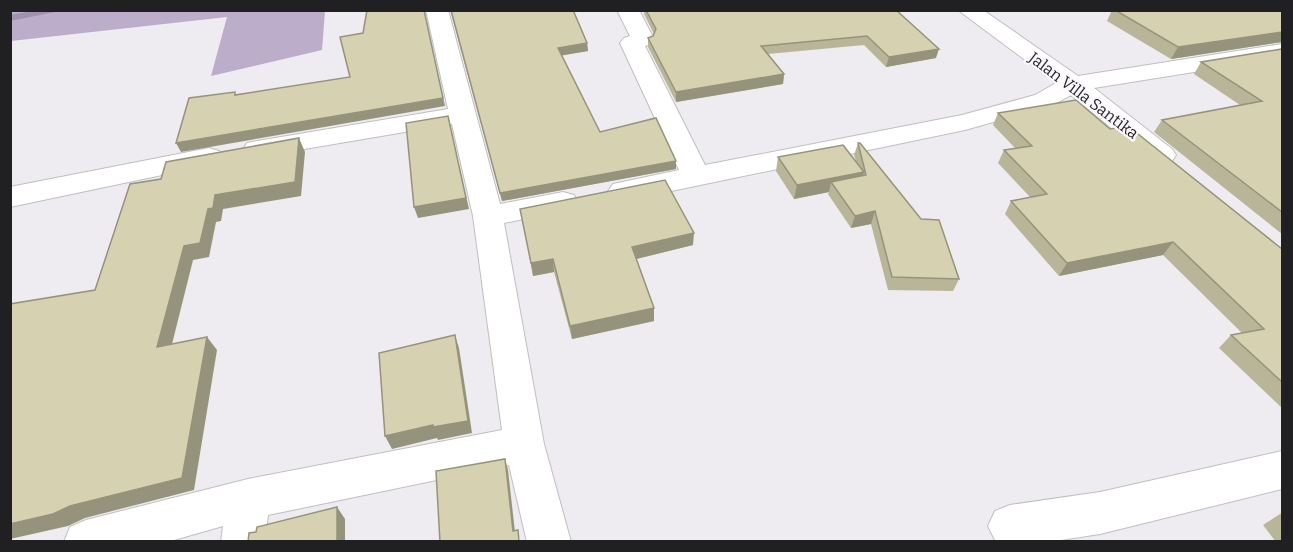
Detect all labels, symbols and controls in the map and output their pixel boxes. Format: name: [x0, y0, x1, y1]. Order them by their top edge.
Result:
street label: Jalan Villa Santika: [1024, 47, 1142, 143]

